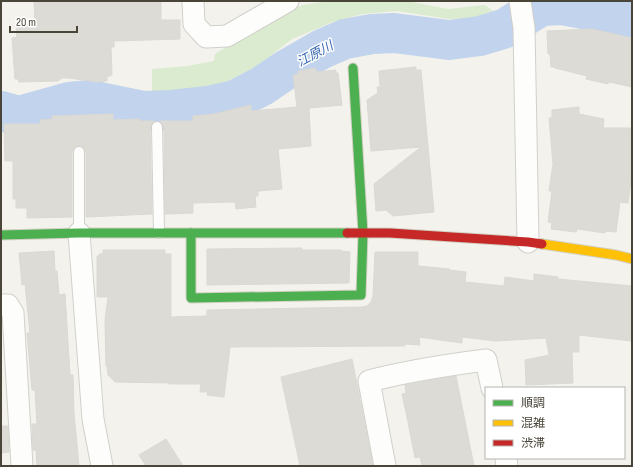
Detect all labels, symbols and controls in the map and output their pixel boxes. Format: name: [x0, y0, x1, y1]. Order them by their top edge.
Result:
scale bar: [10, 8, 77, 34]
text: 20 m: [16, 15, 36, 30]
water label: 江原川: [294, 37, 338, 70]
legend: [485, 387, 625, 459]
text: 順調: [521, 396, 545, 411]
text: 混雑: [521, 416, 545, 431]
text: 渋滞: [521, 436, 545, 451]

